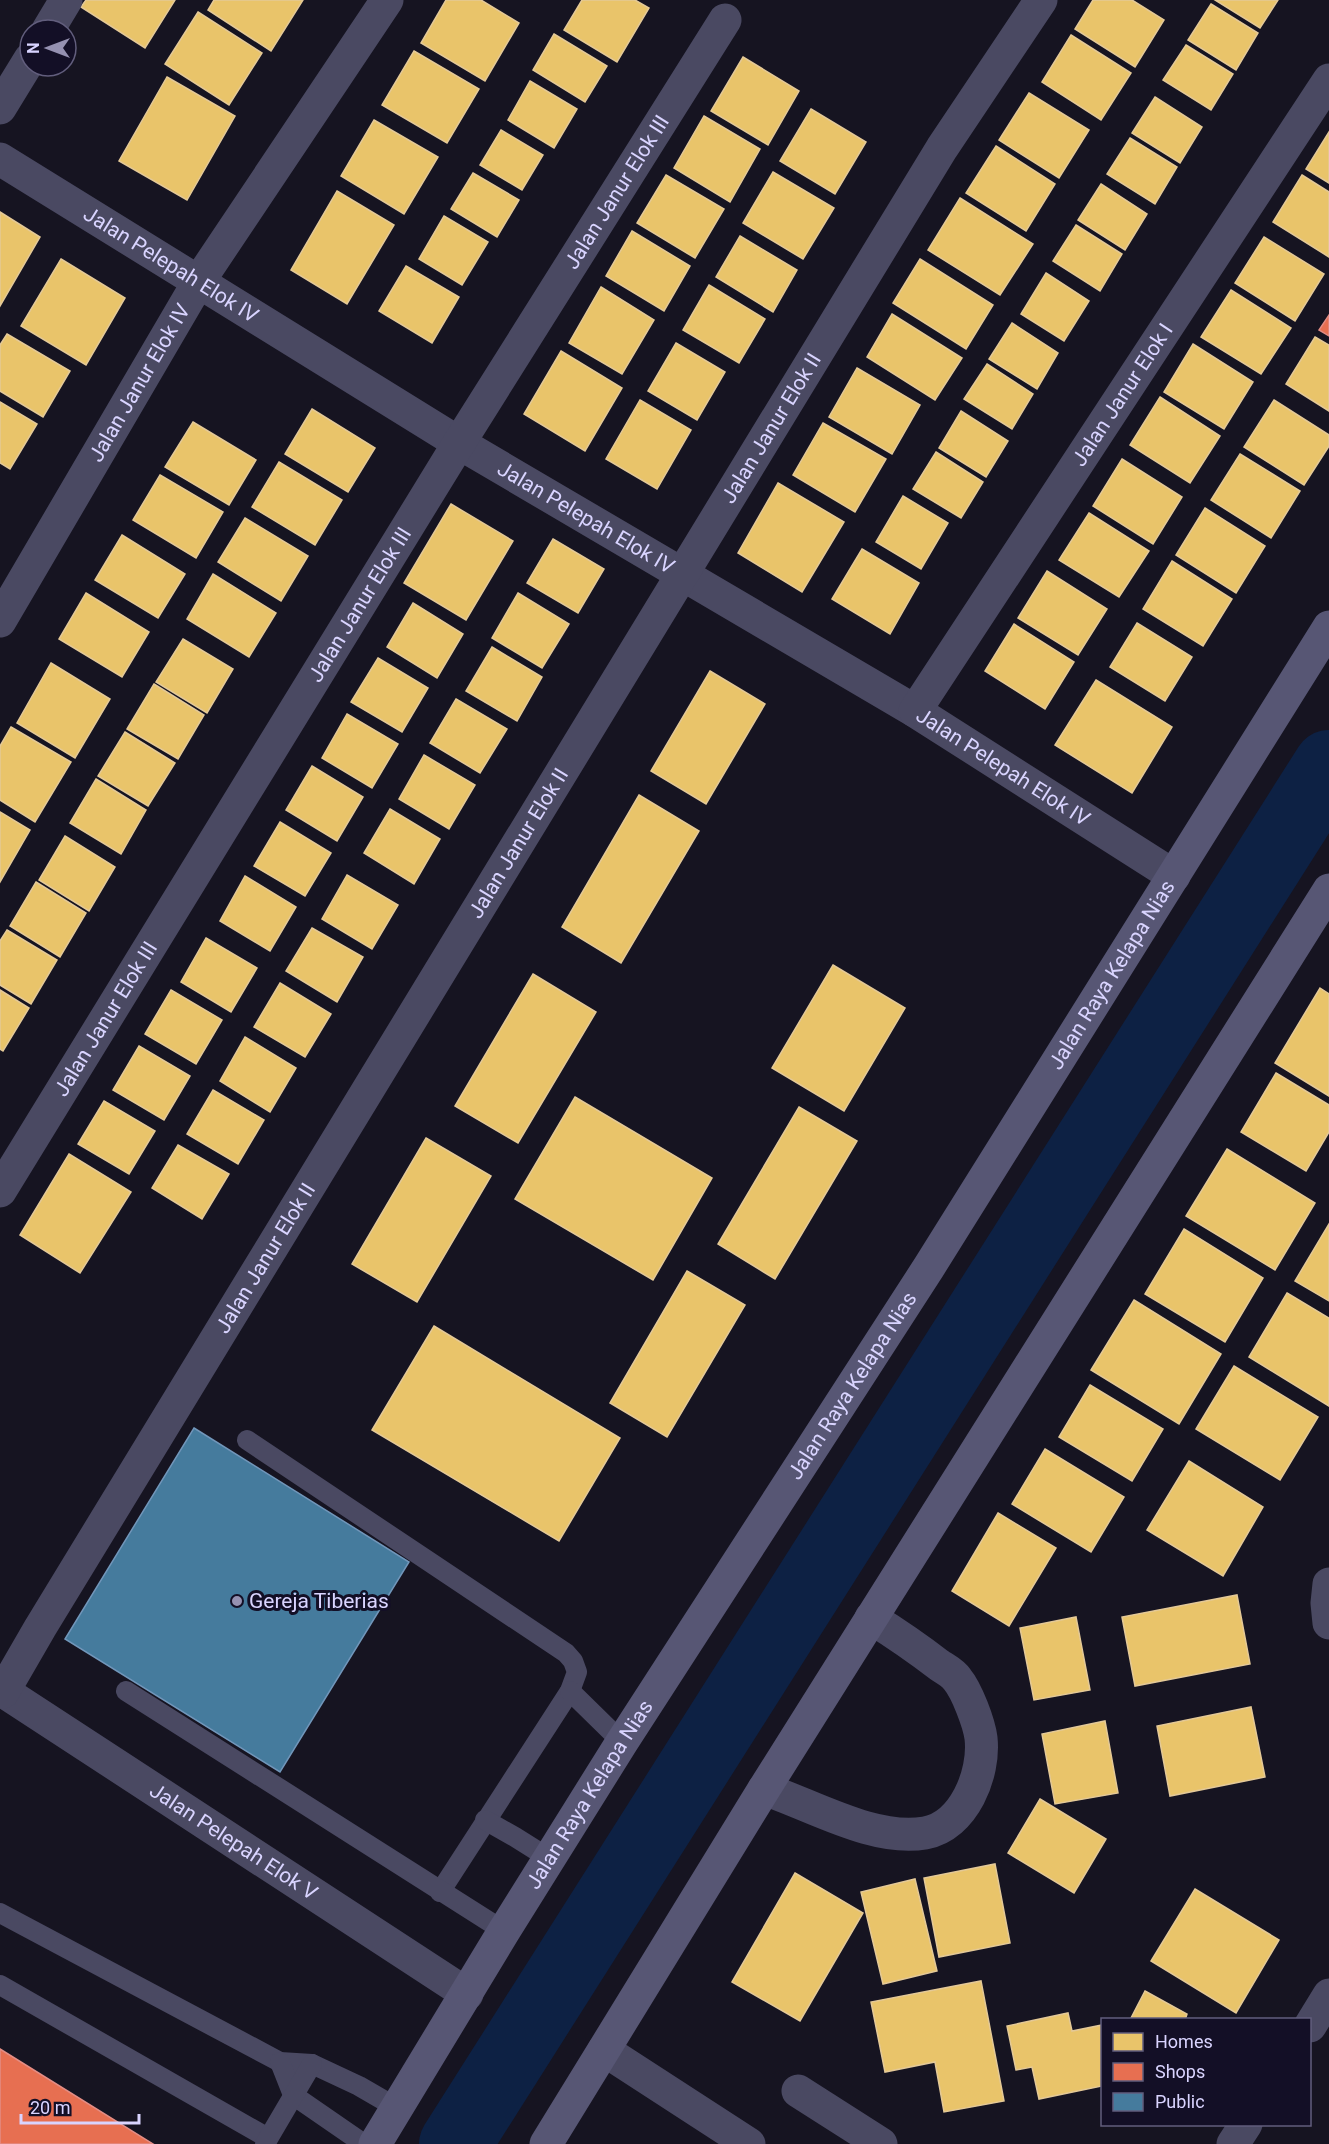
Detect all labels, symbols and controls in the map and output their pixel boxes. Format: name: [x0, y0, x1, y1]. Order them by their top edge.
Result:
north arrow: [18, 18, 78, 78]
text: N: [24, 42, 43, 54]
street label: Jalan Janur Elok III: [560, 111, 674, 273]
street label: Jalan Pelepah Elok IV: [79, 202, 263, 328]
street label: Jalan Janur Elok IV: [84, 299, 195, 466]
street label: Jalan Janur Elok I: [1067, 319, 1178, 471]
street label: Jalan Janur Elok II: [716, 349, 826, 508]
street label: Jalan Pelepah Elok IV: [493, 456, 679, 579]
street label: Jalan Janur Elok III: [303, 523, 416, 686]
street label: Jalan Pelepah Elok IV: [912, 703, 1095, 831]
street label: Jalan Janur Elok II: [463, 764, 573, 923]
street label: Jalan Raya Kelapa Nias: [1044, 876, 1180, 1074]
street label: Jalan Janur Elok III: [49, 937, 162, 1101]
street label: Jalan Janur Elok II: [211, 1179, 320, 1338]
street label: Jalan Raya Kelapa Nias: [783, 1287, 922, 1484]
place label: Gereja Tiberias: [249, 1589, 389, 1613]
marker: Gereja Tiberias: [230, 1594, 244, 1608]
street label: Jalan Raya Kelapa Nias: [521, 1696, 658, 1893]
street label: Jalan Pelepah Elok V: [145, 1778, 322, 1905]
legend: [1101, 2018, 1311, 2126]
text: Homes: [1155, 2031, 1213, 2052]
text: Shops: [1155, 2061, 1205, 2082]
scale bar: [21, 2087, 140, 2125]
text: Public: [1155, 2091, 1205, 2112]
text: 20 m: [30, 2097, 70, 2118]

